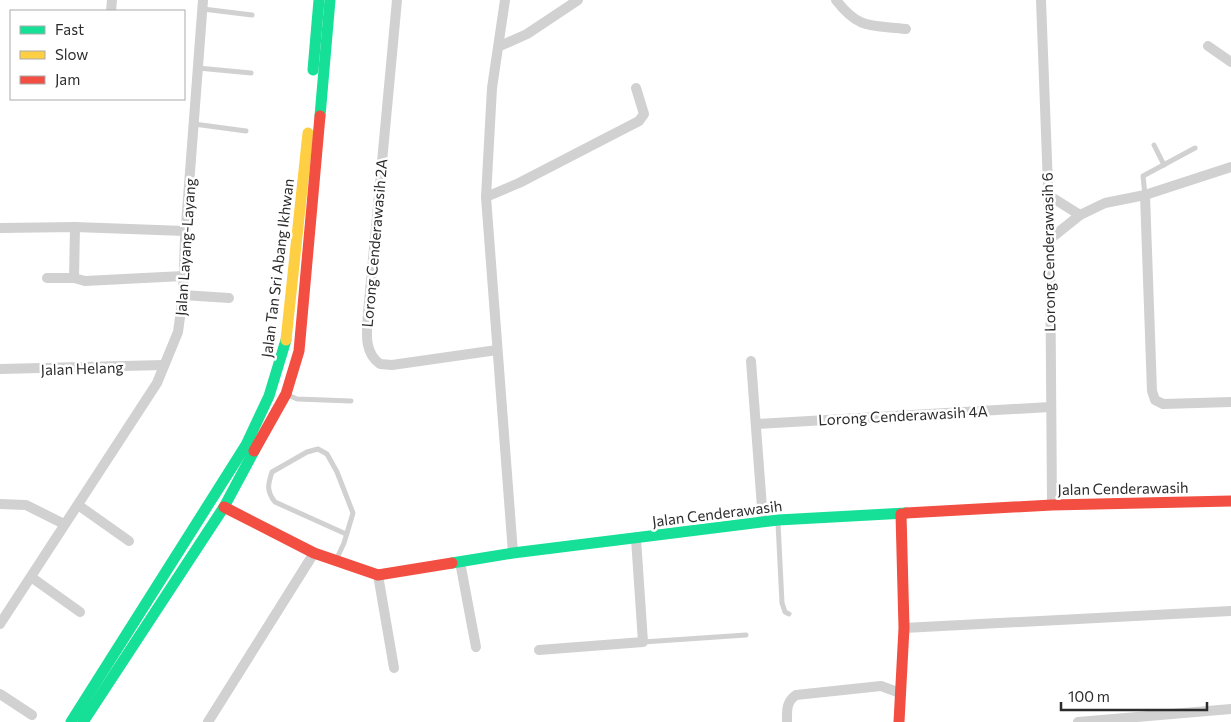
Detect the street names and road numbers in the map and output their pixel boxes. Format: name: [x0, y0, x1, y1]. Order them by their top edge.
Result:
street label: Lorong Cenderawasih 2A: [358, 158, 390, 328]
street label: Lorong Cenderawasih 6: [1038, 172, 1058, 332]
street label: Jalan Layang-Layang: [171, 177, 199, 317]
street label: Jalan Tan Sri Abang Ikhwan: [257, 177, 297, 359]
street label: Jalan Helang: [40, 358, 124, 378]
street label: Lorong Cenderawasih 4A: [818, 402, 988, 428]
street label: Jalan Cenderawasih: [1057, 478, 1189, 498]
street label: Jalan Cenderawasih: [651, 496, 783, 530]

